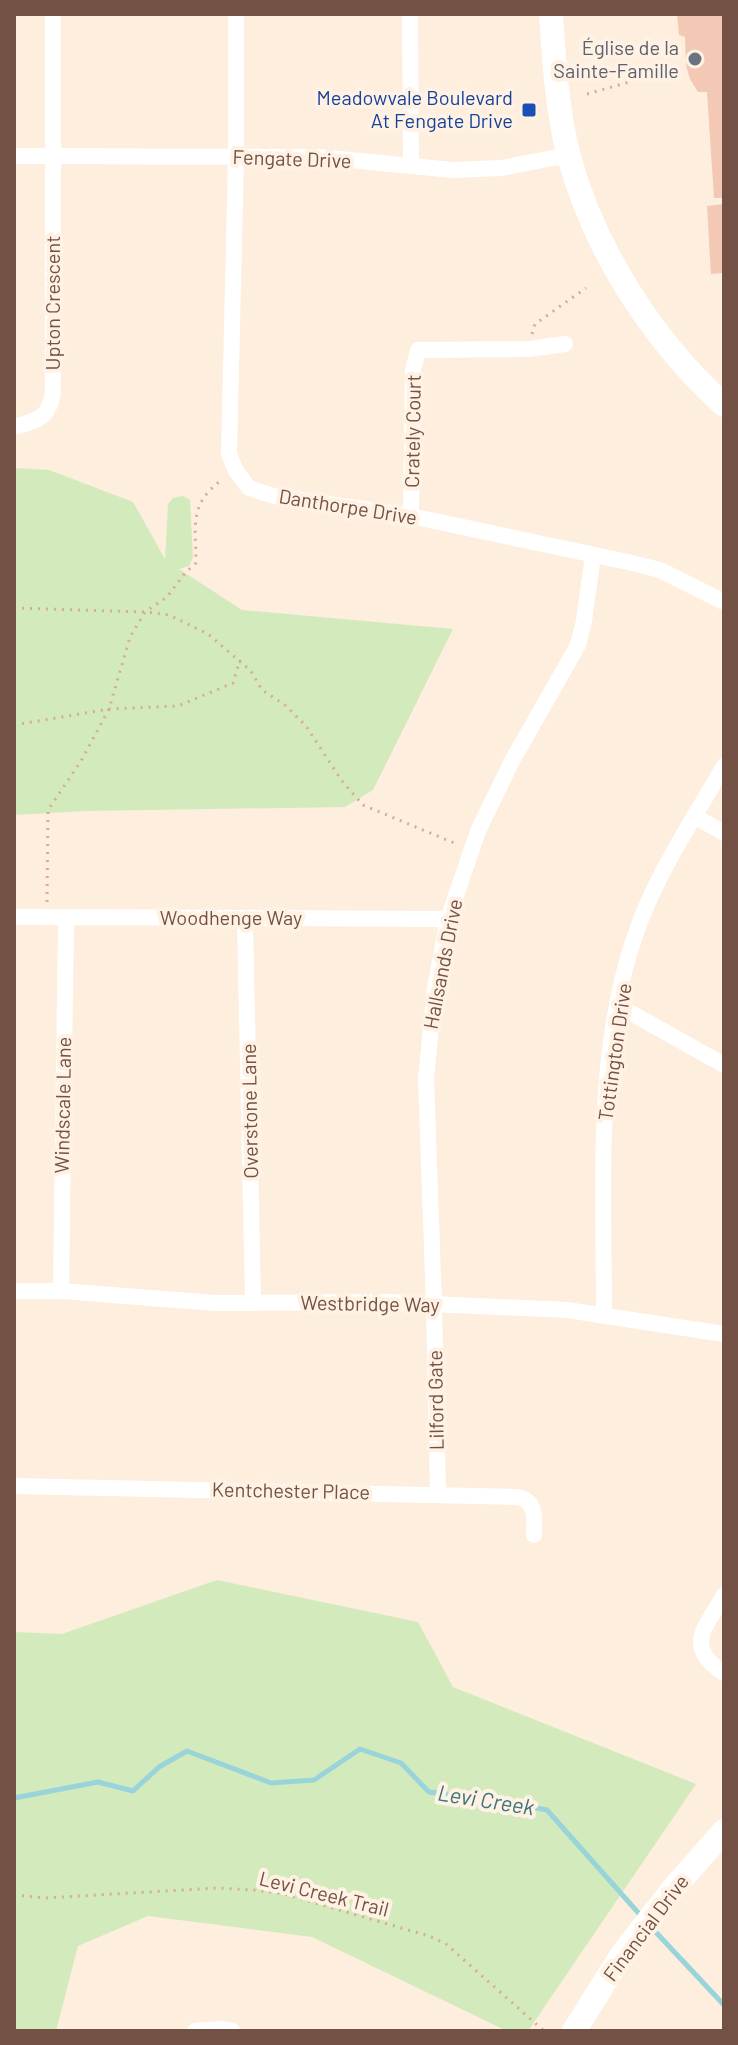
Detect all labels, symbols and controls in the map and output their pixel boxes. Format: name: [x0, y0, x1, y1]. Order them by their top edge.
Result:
place label: Église de la Sainte-Famille: [553, 35, 679, 82]
marker: Église de la Sainte-Famille: [686, 50, 704, 68]
place label: Meadowvale Boulevard At Fengate Drive: [317, 85, 513, 132]
marker: Meadowvale Boulevard At Fengate Drive: [520, 101, 538, 119]
street label: Fengate Drive: [232, 144, 352, 172]
street label: Upton Crescent: [40, 235, 64, 371]
street label: Crately Court: [399, 374, 425, 488]
street label: Danthorpe Drive: [277, 483, 419, 529]
street label: Hallsands Drive: [418, 897, 466, 1031]
street label: Woodhenge Way: [160, 905, 302, 929]
street label: Tottington Drive: [592, 981, 636, 1122]
street label: Windscale Lane: [49, 1036, 75, 1173]
street label: Overstone Lane: [236, 1043, 262, 1179]
street label: Westbridge Way: [300, 1290, 440, 1316]
street label: Lilford Gate: [422, 1350, 448, 1450]
street label: Kentchester Place: [212, 1477, 370, 1503]
water label: Levi Creek: [436, 1779, 536, 1819]
street label: Levi Creek Trail: [257, 1865, 391, 1921]
street label: Financial Drive: [597, 1869, 693, 1985]

